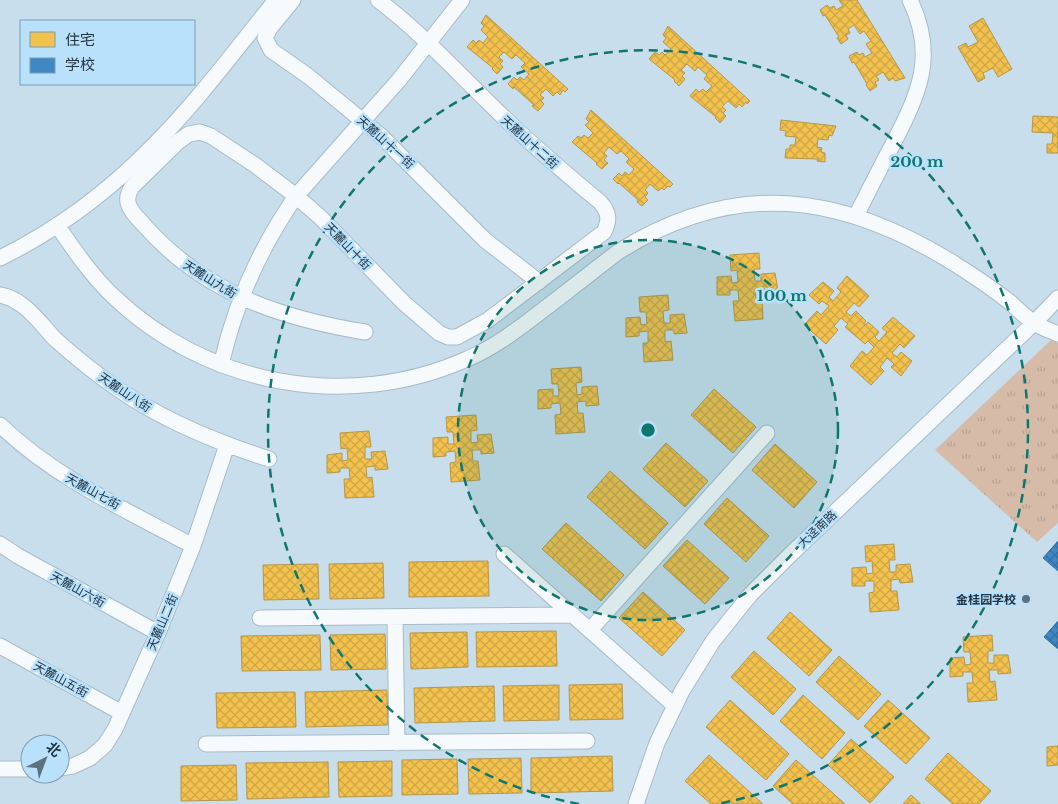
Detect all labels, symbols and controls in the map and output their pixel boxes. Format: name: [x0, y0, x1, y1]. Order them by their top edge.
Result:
legend: [20, 20, 195, 85]
text: 住宅: [65, 30, 95, 49]
text: 学校: [65, 55, 95, 74]
street label: 天麓山十一街: [354, 112, 418, 172]
street label: 天麓山十二街: [498, 112, 562, 172]
text: 200 m: [891, 152, 944, 171]
street label: 天麓山十街: [322, 219, 374, 273]
street label: 天麓山九街: [181, 257, 239, 301]
text: 100 m: [757, 286, 807, 305]
street label: 天麓山八街: [96, 369, 154, 415]
centre of rings: [639, 421, 657, 439]
street label: 天麓山七街: [63, 470, 123, 512]
street label: 大迳南路: [794, 507, 840, 551]
street label: 天麓山六街: [48, 568, 108, 610]
street label: 天麓山二街: [143, 591, 181, 653]
place label: 金桂园学校: [956, 592, 1016, 607]
marker: 金桂园学校: [1020, 593, 1032, 605]
street label: 天麓山五街: [31, 658, 91, 700]
north arrow: [20, 734, 70, 784]
text: 北: [42, 738, 65, 761]

